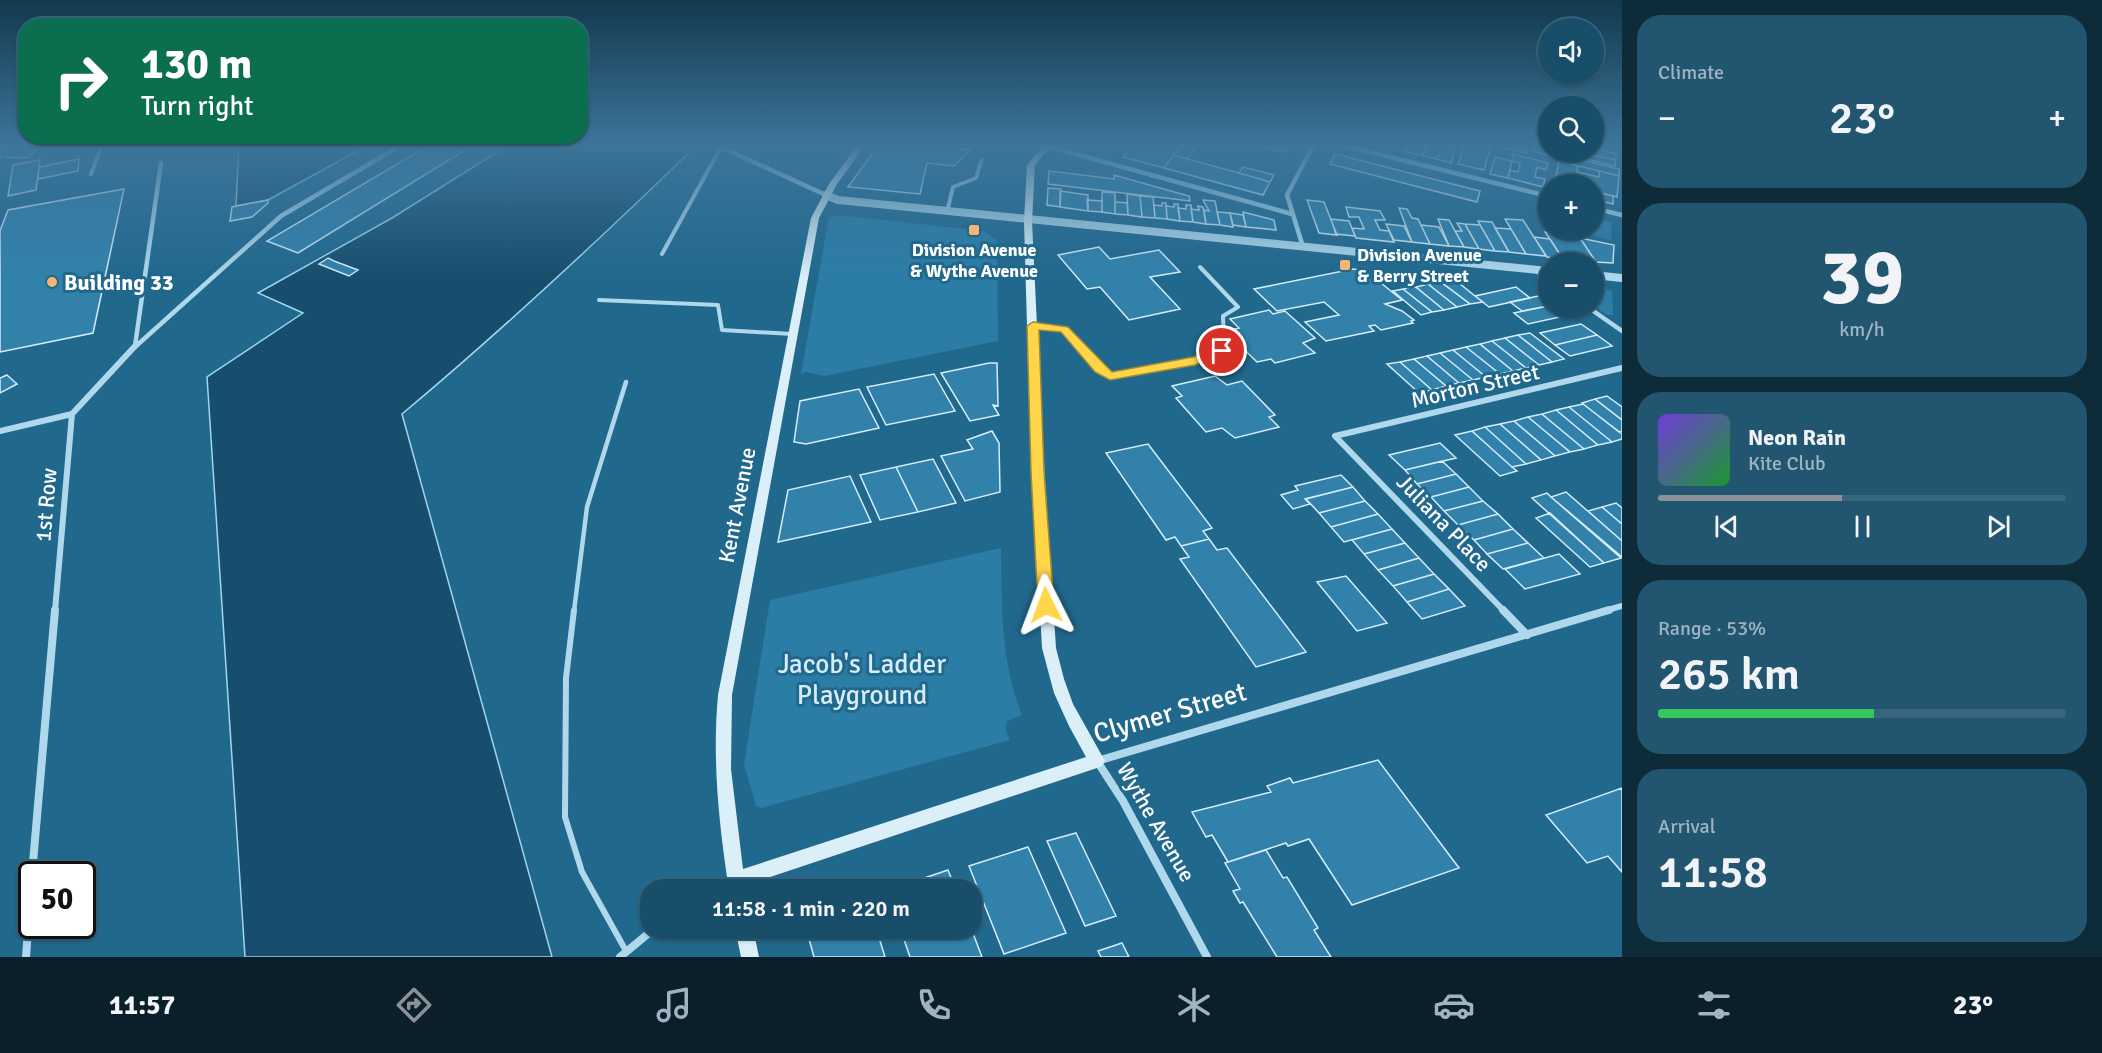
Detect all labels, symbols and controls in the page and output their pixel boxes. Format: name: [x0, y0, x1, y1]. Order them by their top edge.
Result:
map controls: [1538, 18, 1604, 318]
button: sound: [1538, 18, 1604, 84]
text: 130 m: [141, 39, 252, 90]
icon: right: [42, 42, 120, 120]
text: Climate: [1658, 60, 1724, 85]
text: Turn right: [141, 90, 254, 123]
text: 23°: [1829, 91, 1895, 146]
button: search: [1538, 96, 1604, 162]
text: −: [1658, 98, 1676, 139]
text: +: [2048, 98, 2066, 139]
button: +: [1538, 174, 1604, 240]
marker: Division Avenue & Wythe Avenue: [967, 223, 981, 237]
text: 39: [1820, 230, 1904, 326]
place label: Division Avenue & Wythe Avenue: [910, 239, 1038, 282]
place label: Division Avenue & Berry Street: [1357, 244, 1482, 287]
button: −: [1538, 252, 1604, 318]
marker: Division Avenue & Berry Street: [1338, 258, 1352, 272]
place label: Building 33: [64, 269, 174, 296]
marker: Building 33: [45, 275, 59, 289]
text: km/h: [1839, 317, 1885, 342]
pin: [1196, 325, 1247, 376]
icon: arrive: [1205, 334, 1238, 367]
street label: Morton Street: [1408, 358, 1542, 414]
text: Neon Rain: [1748, 424, 1846, 451]
street label: Kent Avenue: [713, 445, 761, 565]
text: Kite Club: [1748, 451, 1826, 476]
street label: 1st Row: [29, 467, 63, 543]
street label: Juliana Place: [1391, 469, 1497, 577]
icon: previous: [1710, 510, 1743, 543]
icon: pause: [1846, 510, 1879, 543]
icon: next: [1982, 510, 2015, 543]
position arrow: [1014, 573, 1078, 637]
text: Range · 53%: [1658, 616, 1766, 641]
text: 265 km: [1658, 647, 1800, 702]
park label: Jacob's Ladder Playground: [778, 648, 946, 712]
street label: Clymer Street: [1090, 675, 1250, 751]
street label: Wythe Avenue: [1111, 757, 1201, 887]
text: Arrival: [1658, 814, 1716, 839]
text: 11:58: [1658, 845, 1768, 900]
speed limit sign: 50: [18, 861, 96, 939]
text: 11:58 · 1 min · 220 m: [712, 895, 910, 922]
icon: directions: [393, 984, 435, 1026]
icon: music: [653, 984, 695, 1026]
icon: phone: [913, 984, 955, 1026]
icon: climate: [1173, 984, 1215, 1026]
icon: car: [1433, 984, 1475, 1026]
icon: filters: [1693, 984, 1735, 1026]
text: 11:57: [109, 989, 175, 1022]
text: 23°: [1953, 989, 1993, 1022]

